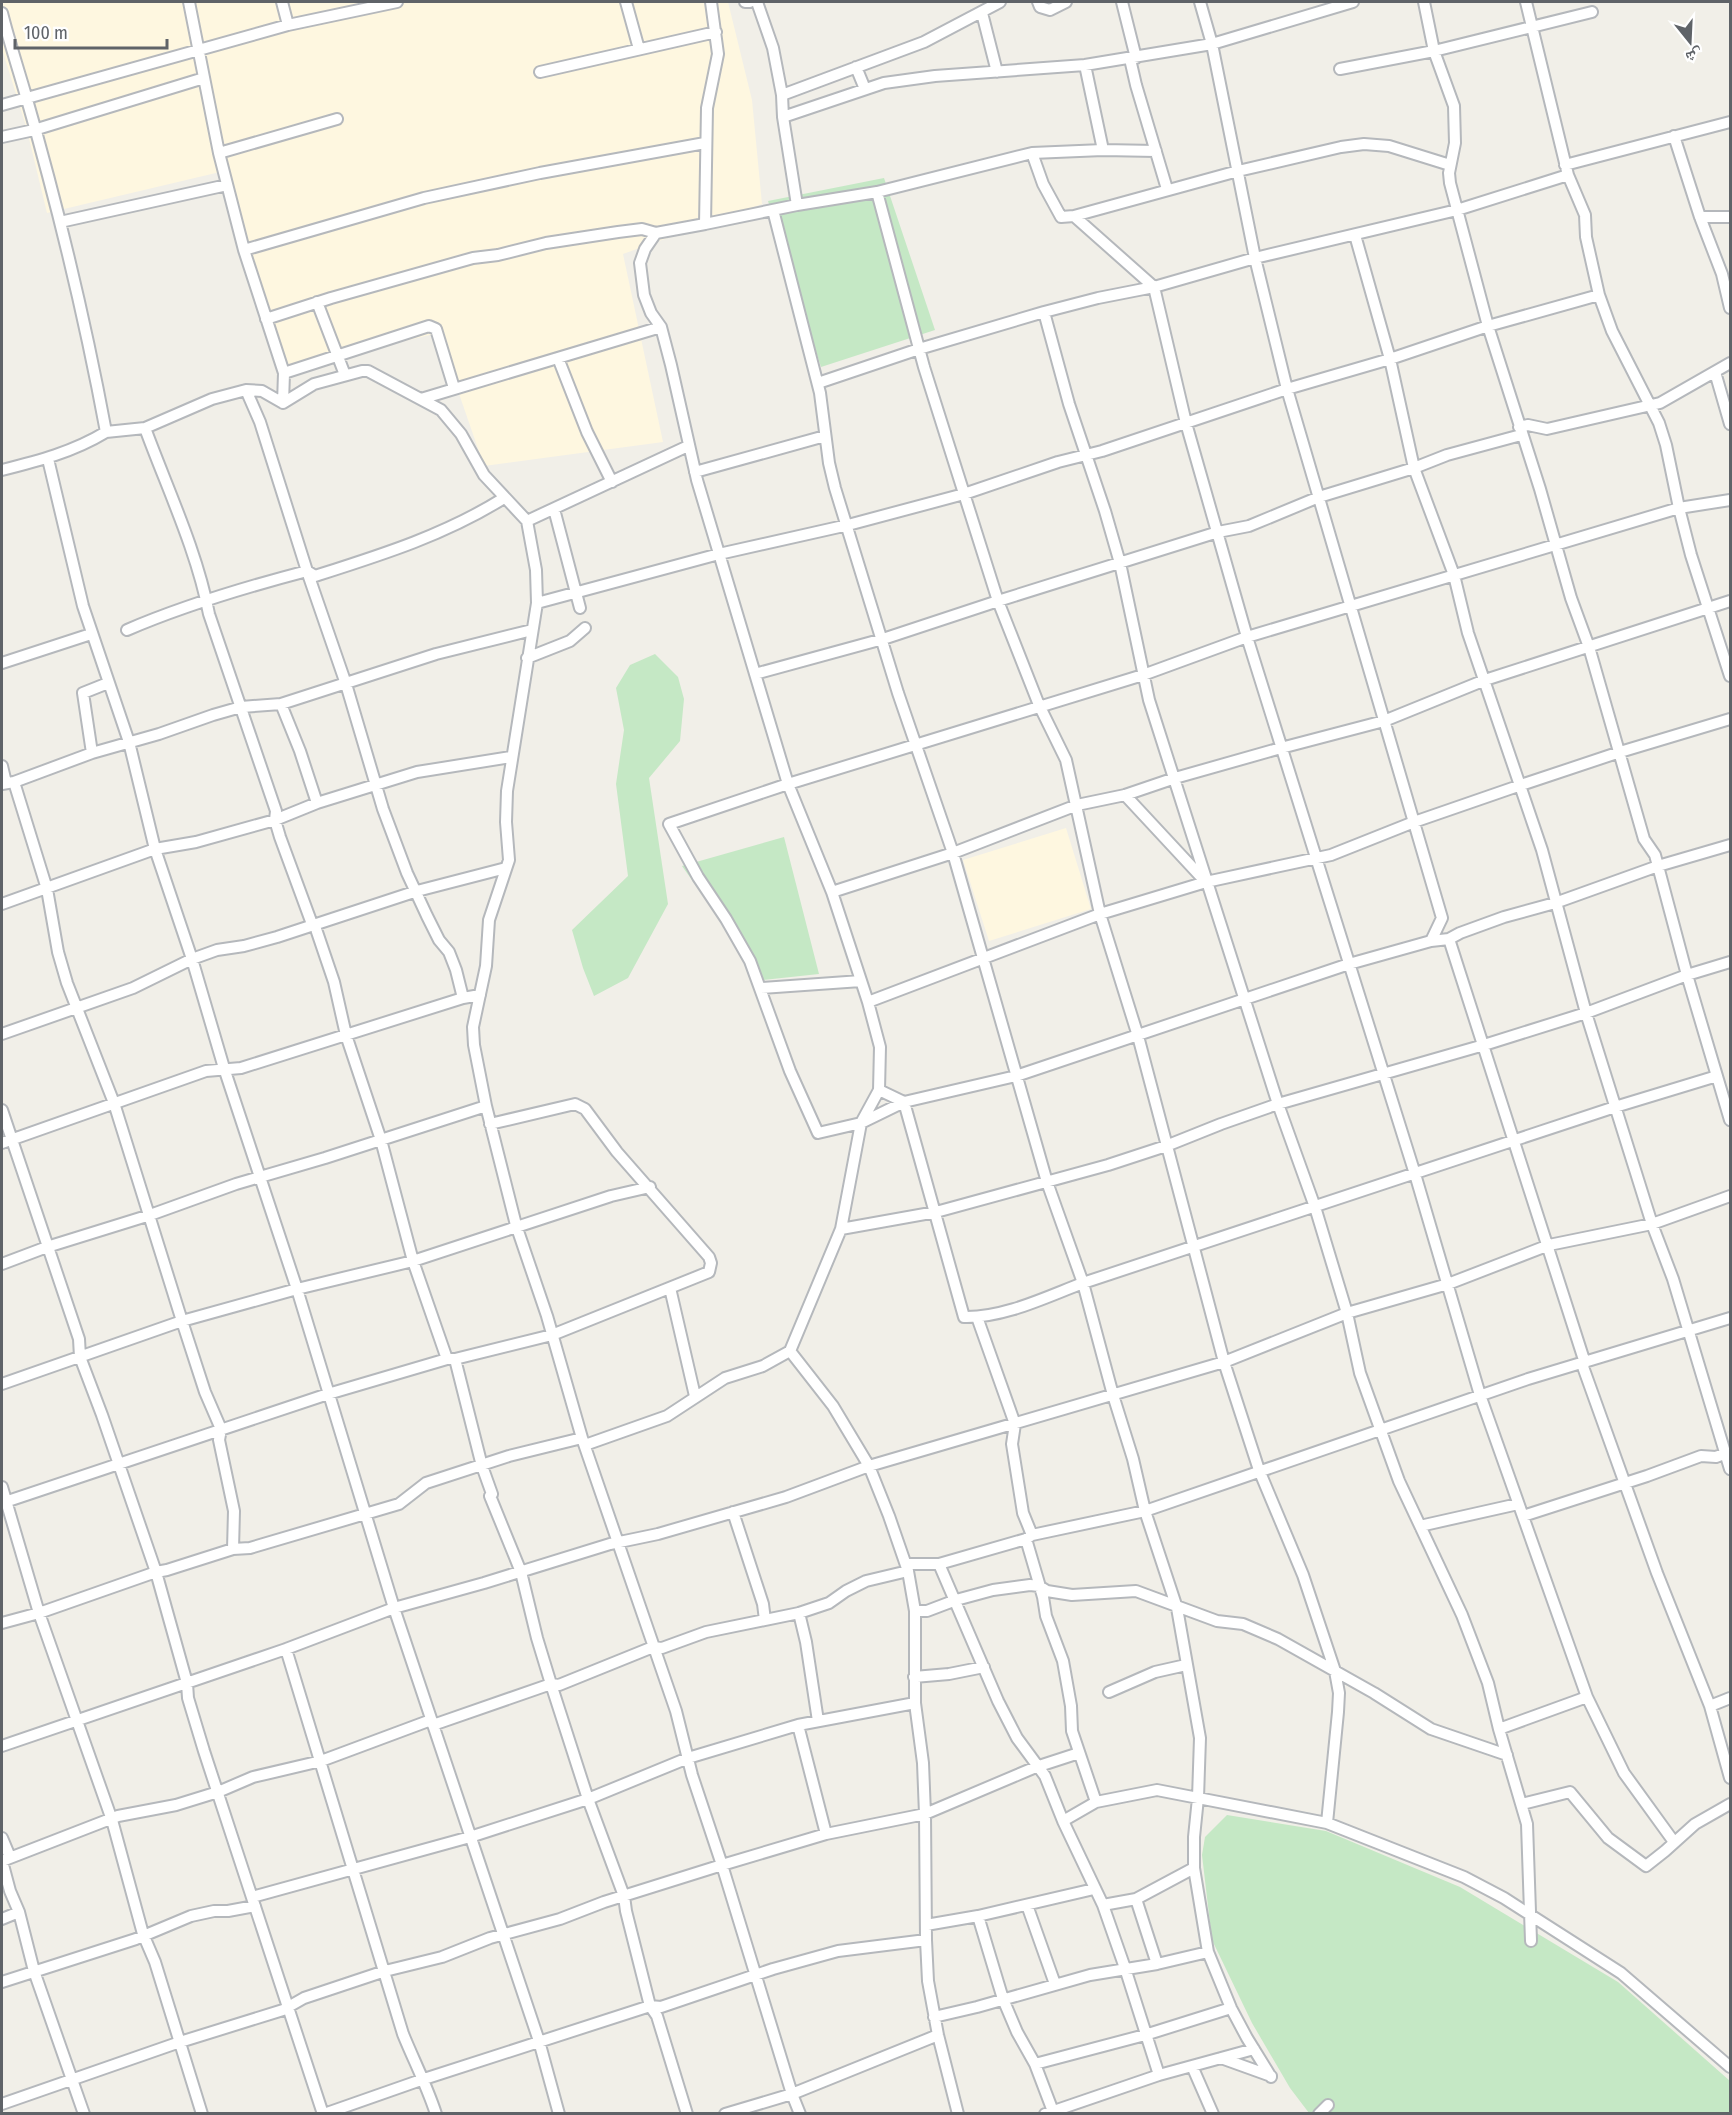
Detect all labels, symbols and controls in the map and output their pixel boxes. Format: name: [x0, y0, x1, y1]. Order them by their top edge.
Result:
scale bar: [15, 12, 166, 50]
north arrow: [1660, 12, 1720, 72]
text: 100 m: [24, 22, 68, 44]
text: ش: [1683, 44, 1705, 67]

